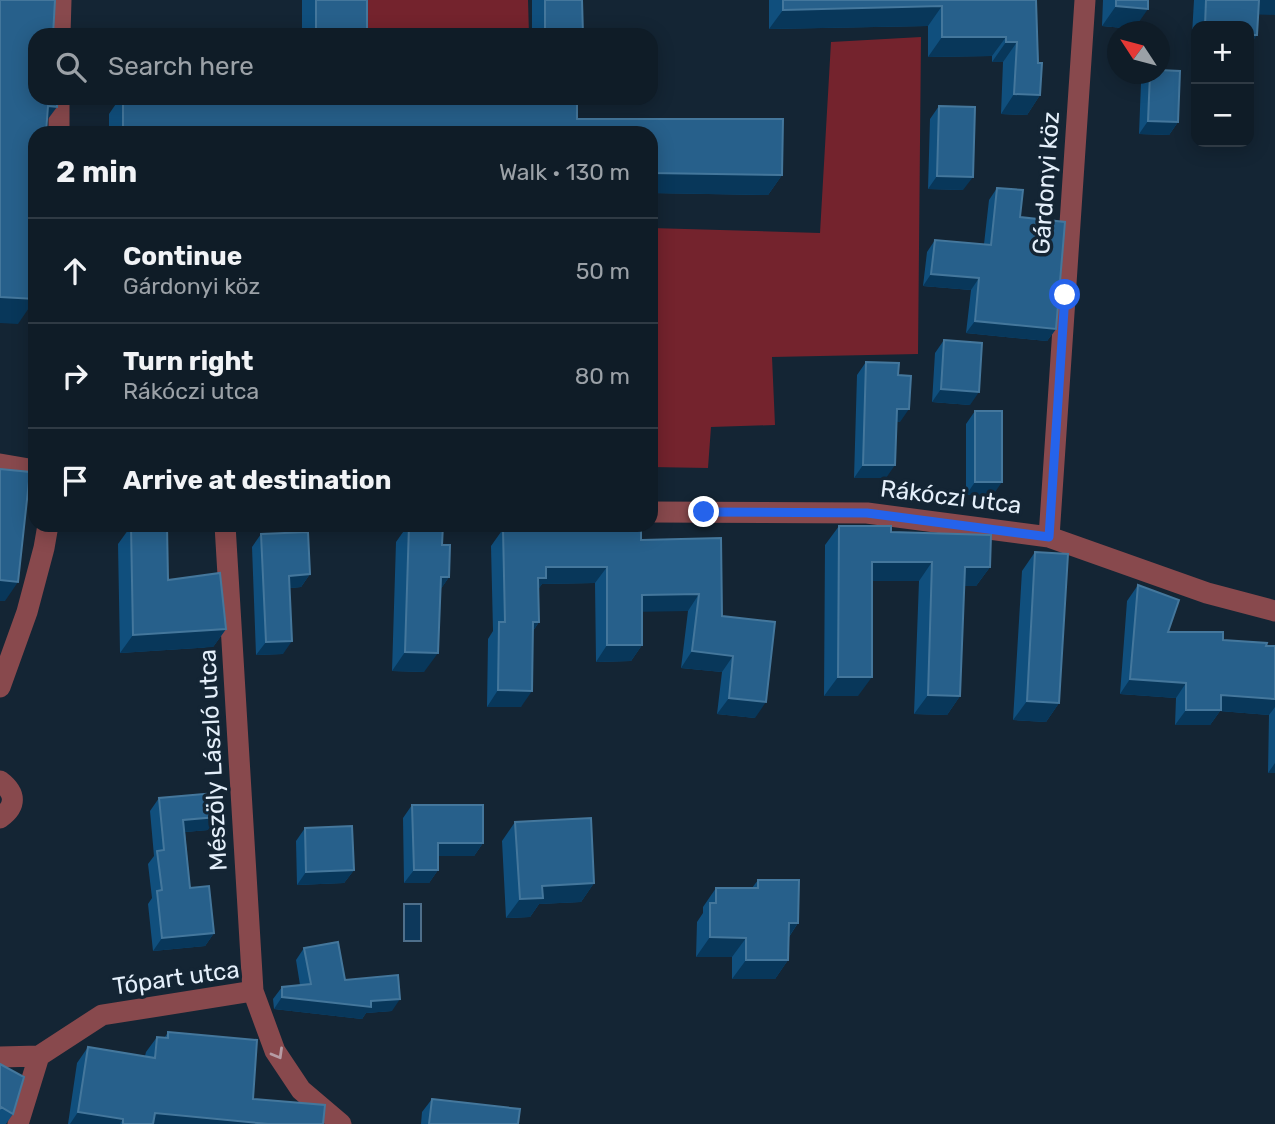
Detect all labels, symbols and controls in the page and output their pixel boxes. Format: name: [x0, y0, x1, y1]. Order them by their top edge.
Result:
north arrow: [1107, 21, 1170, 84]
map controls: [1191, 21, 1254, 147]
button: +: [1191, 21, 1254, 84]
search box: [28, 28, 658, 105]
icon: search: [52, 48, 90, 86]
text: Search here: [108, 51, 254, 82]
button: −: [1191, 84, 1254, 147]
street label: Gárdonyi köz: [1027, 111, 1065, 255]
text: 2 min: [56, 154, 137, 190]
text: Walk · 130 m: [499, 158, 630, 186]
text: Continue: [123, 241, 242, 272]
icon: ahead: [56, 252, 94, 290]
text: 50 m: [576, 257, 630, 285]
text: Gárdonyi köz: [123, 272, 260, 300]
route start: [1049, 279, 1080, 310]
text: Turn right: [123, 346, 253, 377]
icon: right: [56, 357, 94, 395]
text: 80 m: [575, 362, 630, 390]
text: Rákóczi utca: [123, 377, 259, 405]
icon: arrive: [56, 462, 94, 500]
text: Arrive at destination: [123, 465, 391, 496]
street label: Rákóczi utca: [879, 474, 1023, 520]
route end: [688, 496, 719, 527]
street label: Mészöly László utca: [193, 648, 233, 872]
street label: Tópart utca: [111, 955, 241, 1001]
one-way arrow: [270, 1047, 283, 1060]

